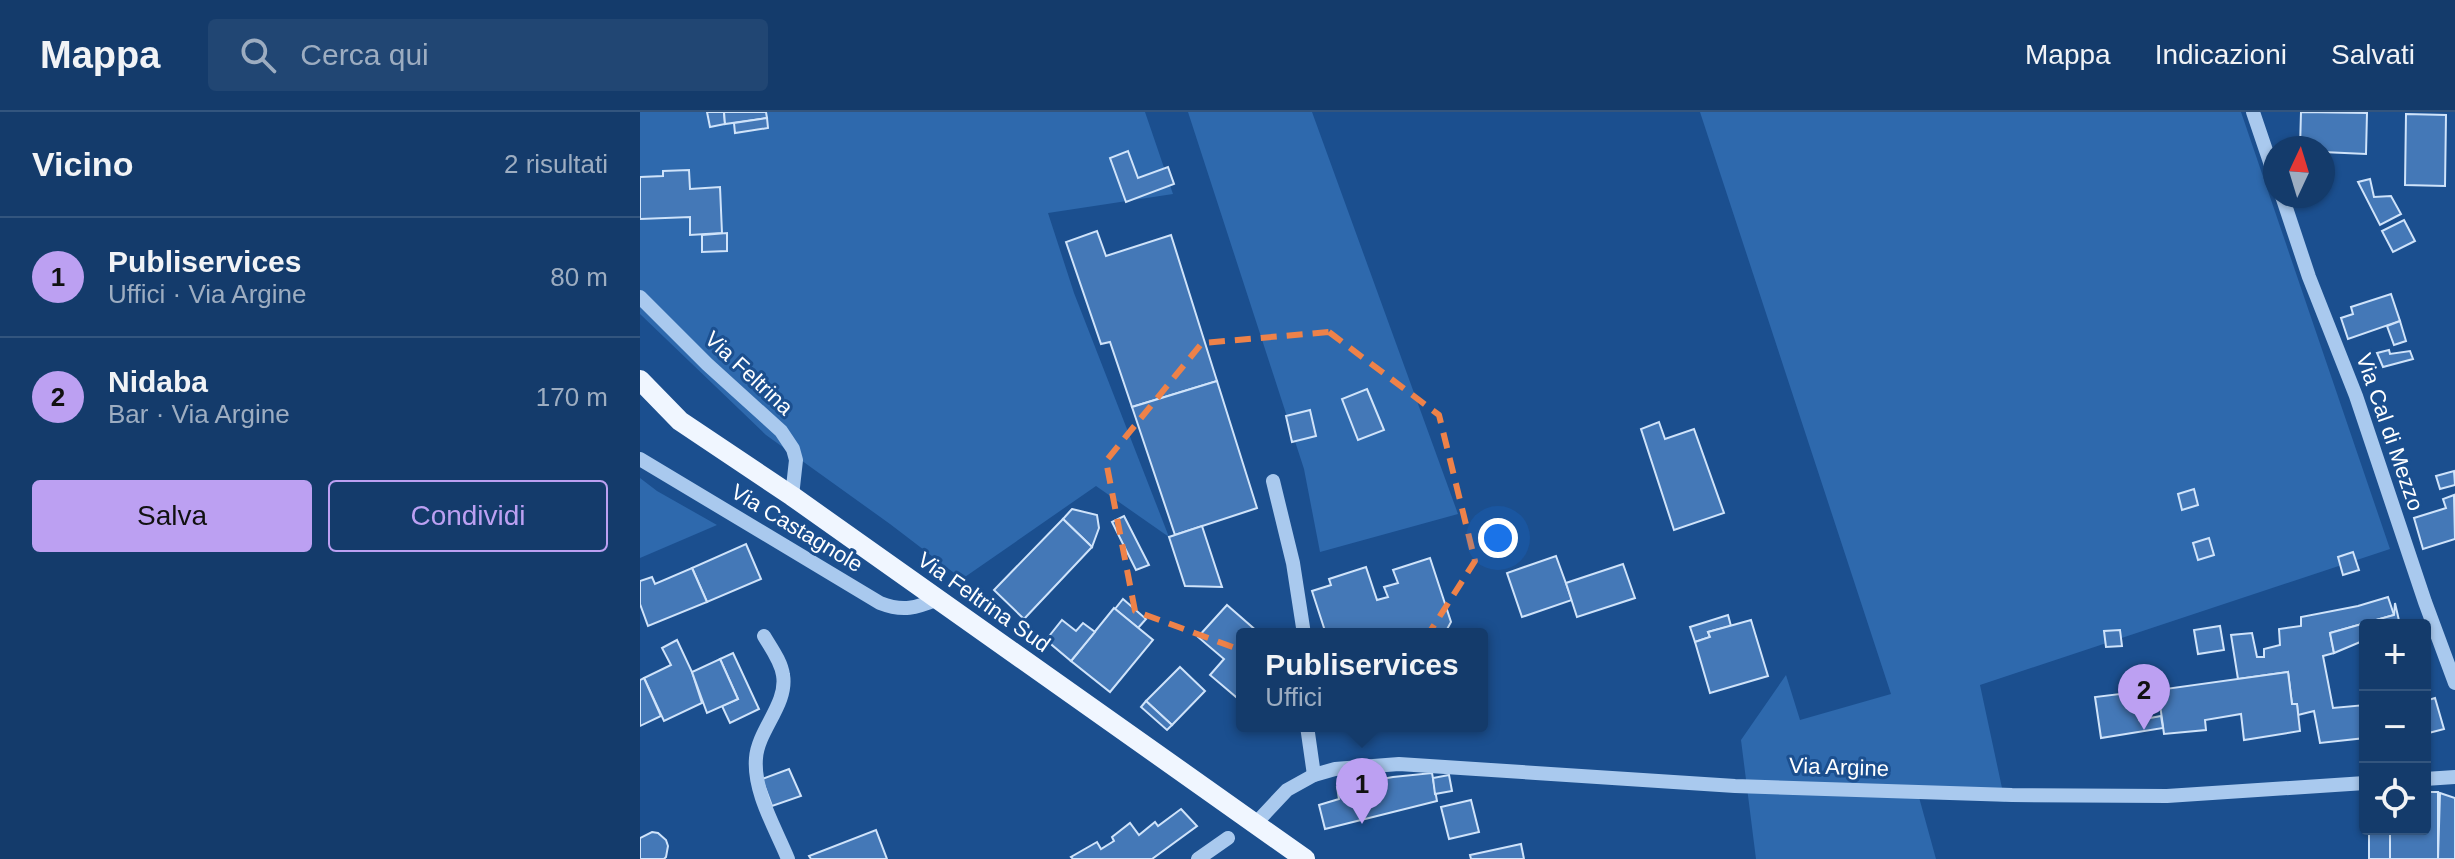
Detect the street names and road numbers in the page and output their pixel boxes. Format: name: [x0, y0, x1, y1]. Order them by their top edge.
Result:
street label: Via Feltrina: [700, 326, 799, 420]
street label: Via Cal di Mezzo: [2351, 350, 2429, 514]
street label: Via Castagnole: [727, 479, 867, 577]
street label: Via Feltrina Sud: [913, 547, 1055, 657]
street label: Via Argine: [1789, 753, 1889, 781]

